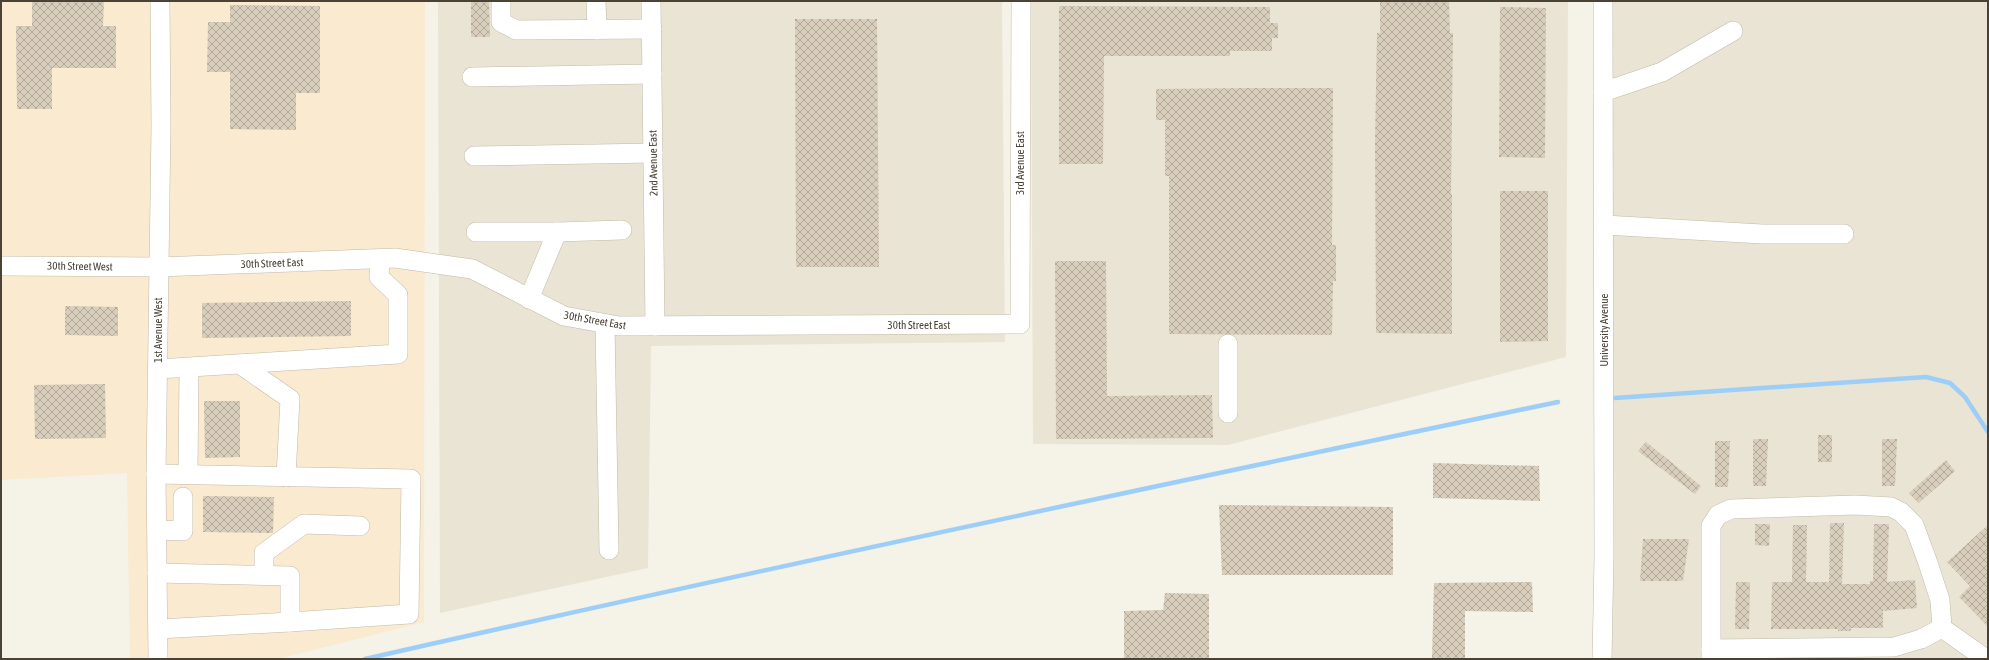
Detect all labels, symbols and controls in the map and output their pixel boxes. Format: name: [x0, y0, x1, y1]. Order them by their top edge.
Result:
street label: 2nd Avenue East: [646, 130, 660, 196]
street label: 3rd Avenue East: [1014, 131, 1026, 195]
street label: 30th Street East: [240, 256, 304, 270]
street label: 30th Street West: [47, 259, 113, 273]
street label: University Avenue: [1598, 293, 1610, 367]
street label: 1st Avenue West: [152, 297, 164, 363]
street label: 30th Street East: [563, 309, 627, 331]
street label: 30th Street East: [888, 319, 950, 331]

